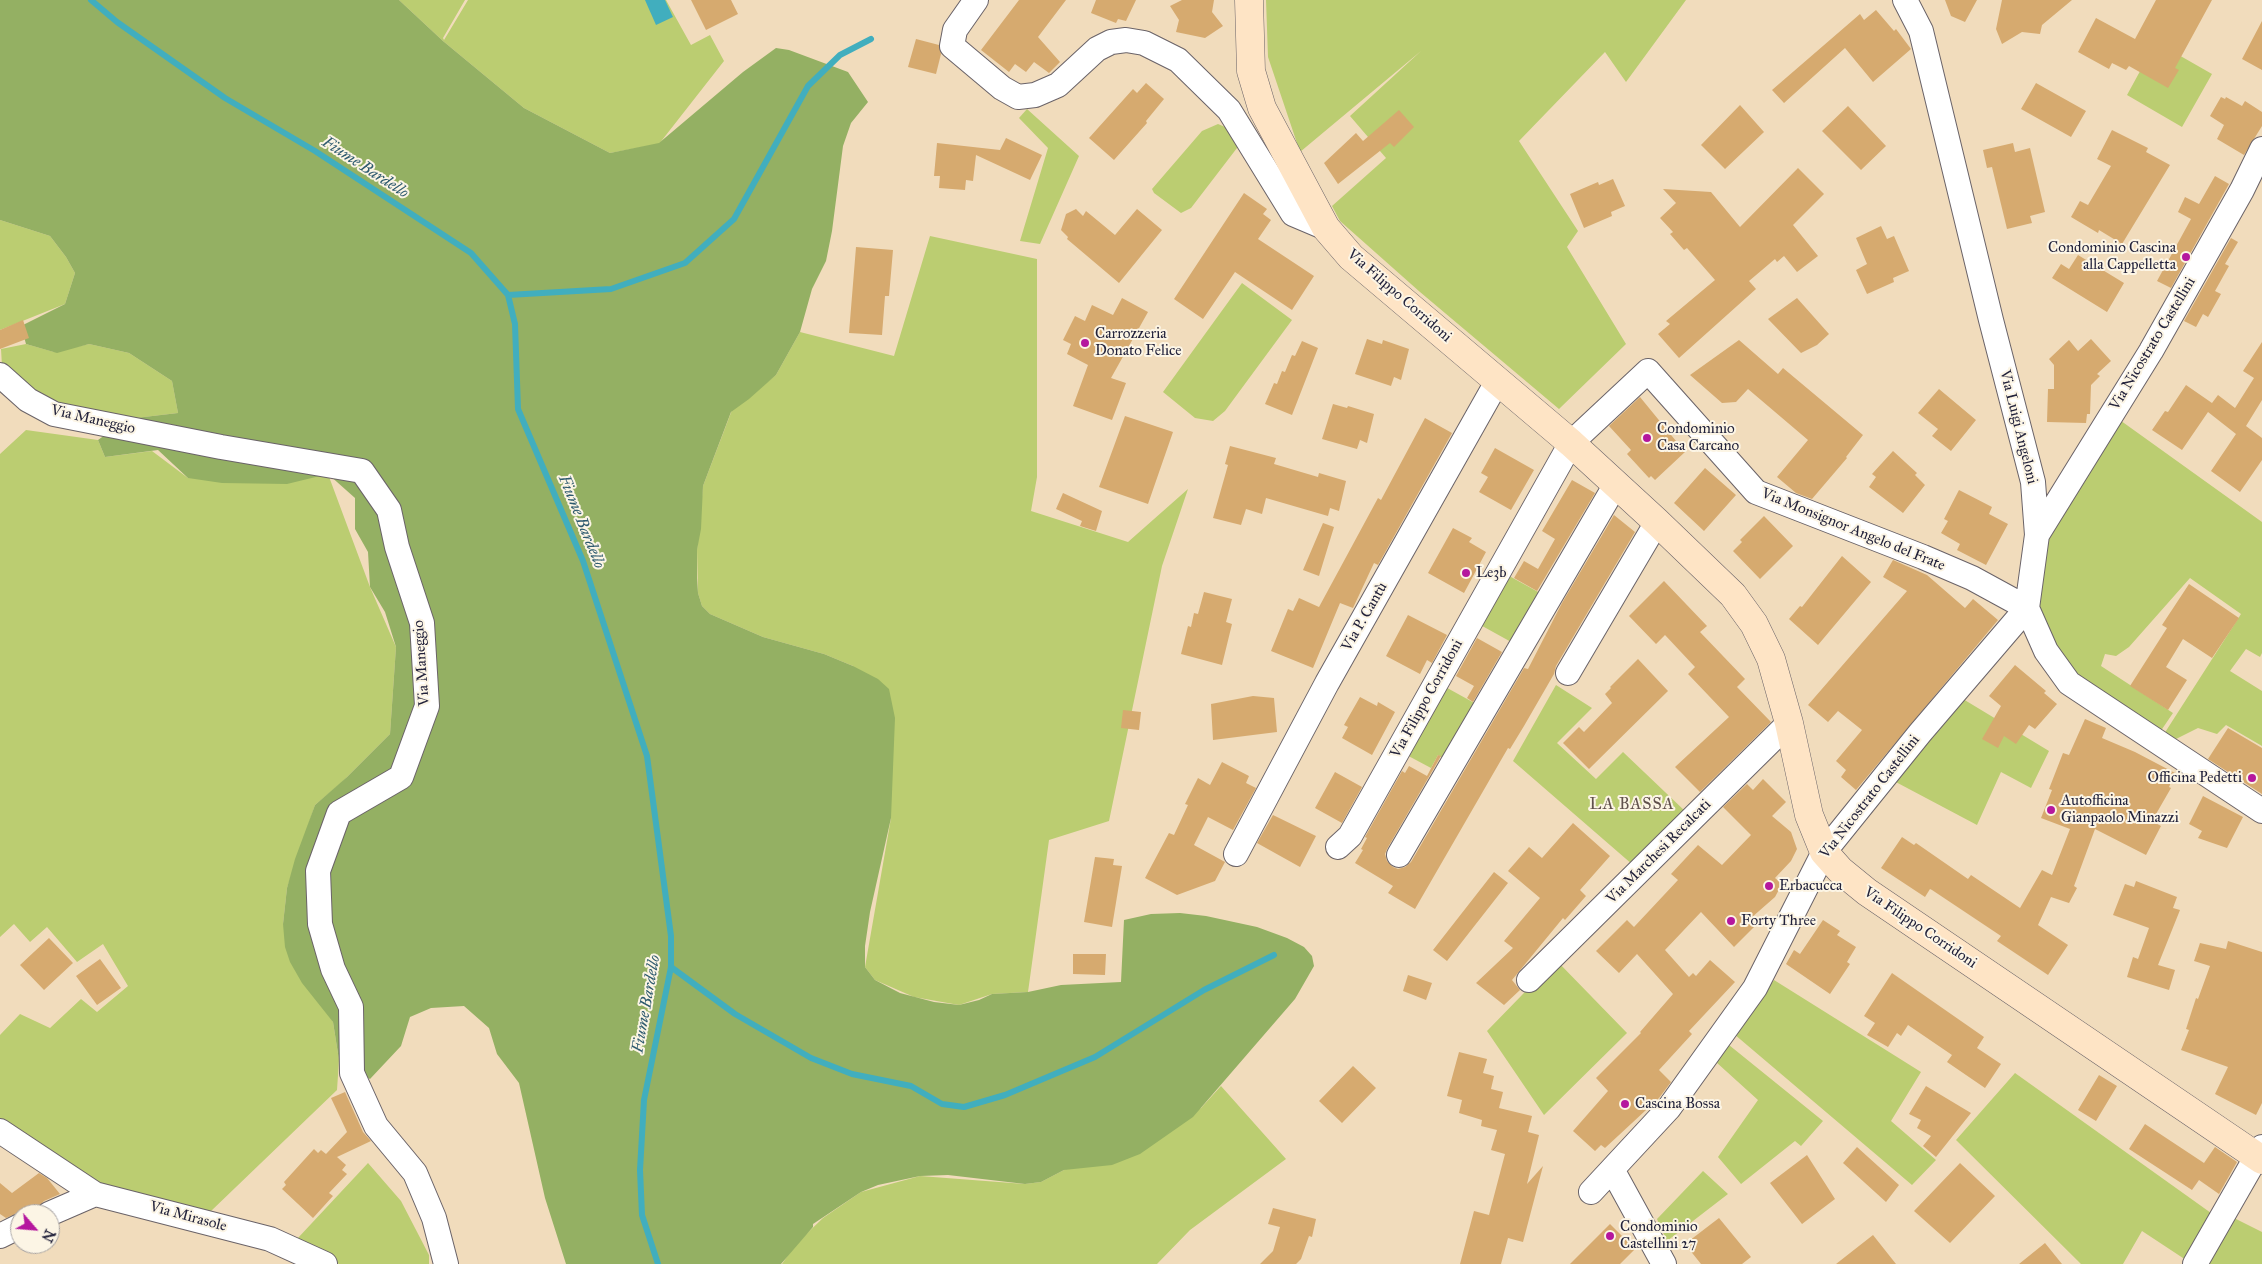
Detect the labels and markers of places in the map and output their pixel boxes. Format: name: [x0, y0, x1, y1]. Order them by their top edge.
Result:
place label: Condominio Cascina alla Cappelletta: [2048, 239, 2176, 274]
marker: Condominio Cascina alla Cappelletta: [2180, 251, 2192, 263]
place label: Carrozzeria Donato Felice: [1095, 325, 1182, 360]
marker: Carrozzeria Donato Felice: [1079, 337, 1091, 349]
place label: Condominio Casa Carcano: [1657, 420, 1739, 455]
marker: Condominio Casa Carcano: [1641, 432, 1653, 444]
place label: Le3b: [1476, 564, 1507, 582]
marker: Le3b: [1460, 567, 1472, 579]
place label: Officina Pedetti: [2148, 769, 2242, 787]
marker: Officina Pedetti: [2246, 772, 2258, 784]
place label: Autofficina Gianpaolo Minazzi: [2061, 792, 2179, 827]
marker: Autofficina Gianpaolo Minazzi: [2045, 804, 2057, 816]
place label: Erbacucca: [1779, 877, 1842, 895]
marker: Erbacucca: [1763, 880, 1775, 892]
place label: Forty Three: [1741, 912, 1816, 930]
marker: Forty Three: [1725, 915, 1737, 927]
place label: Cascina Bossa: [1635, 1095, 1720, 1113]
marker: Cascina Bossa: [1619, 1098, 1631, 1110]
place label: Condominio Castellini 27: [1620, 1218, 1698, 1253]
marker: Condominio Castellini 27: [1604, 1230, 1616, 1242]

